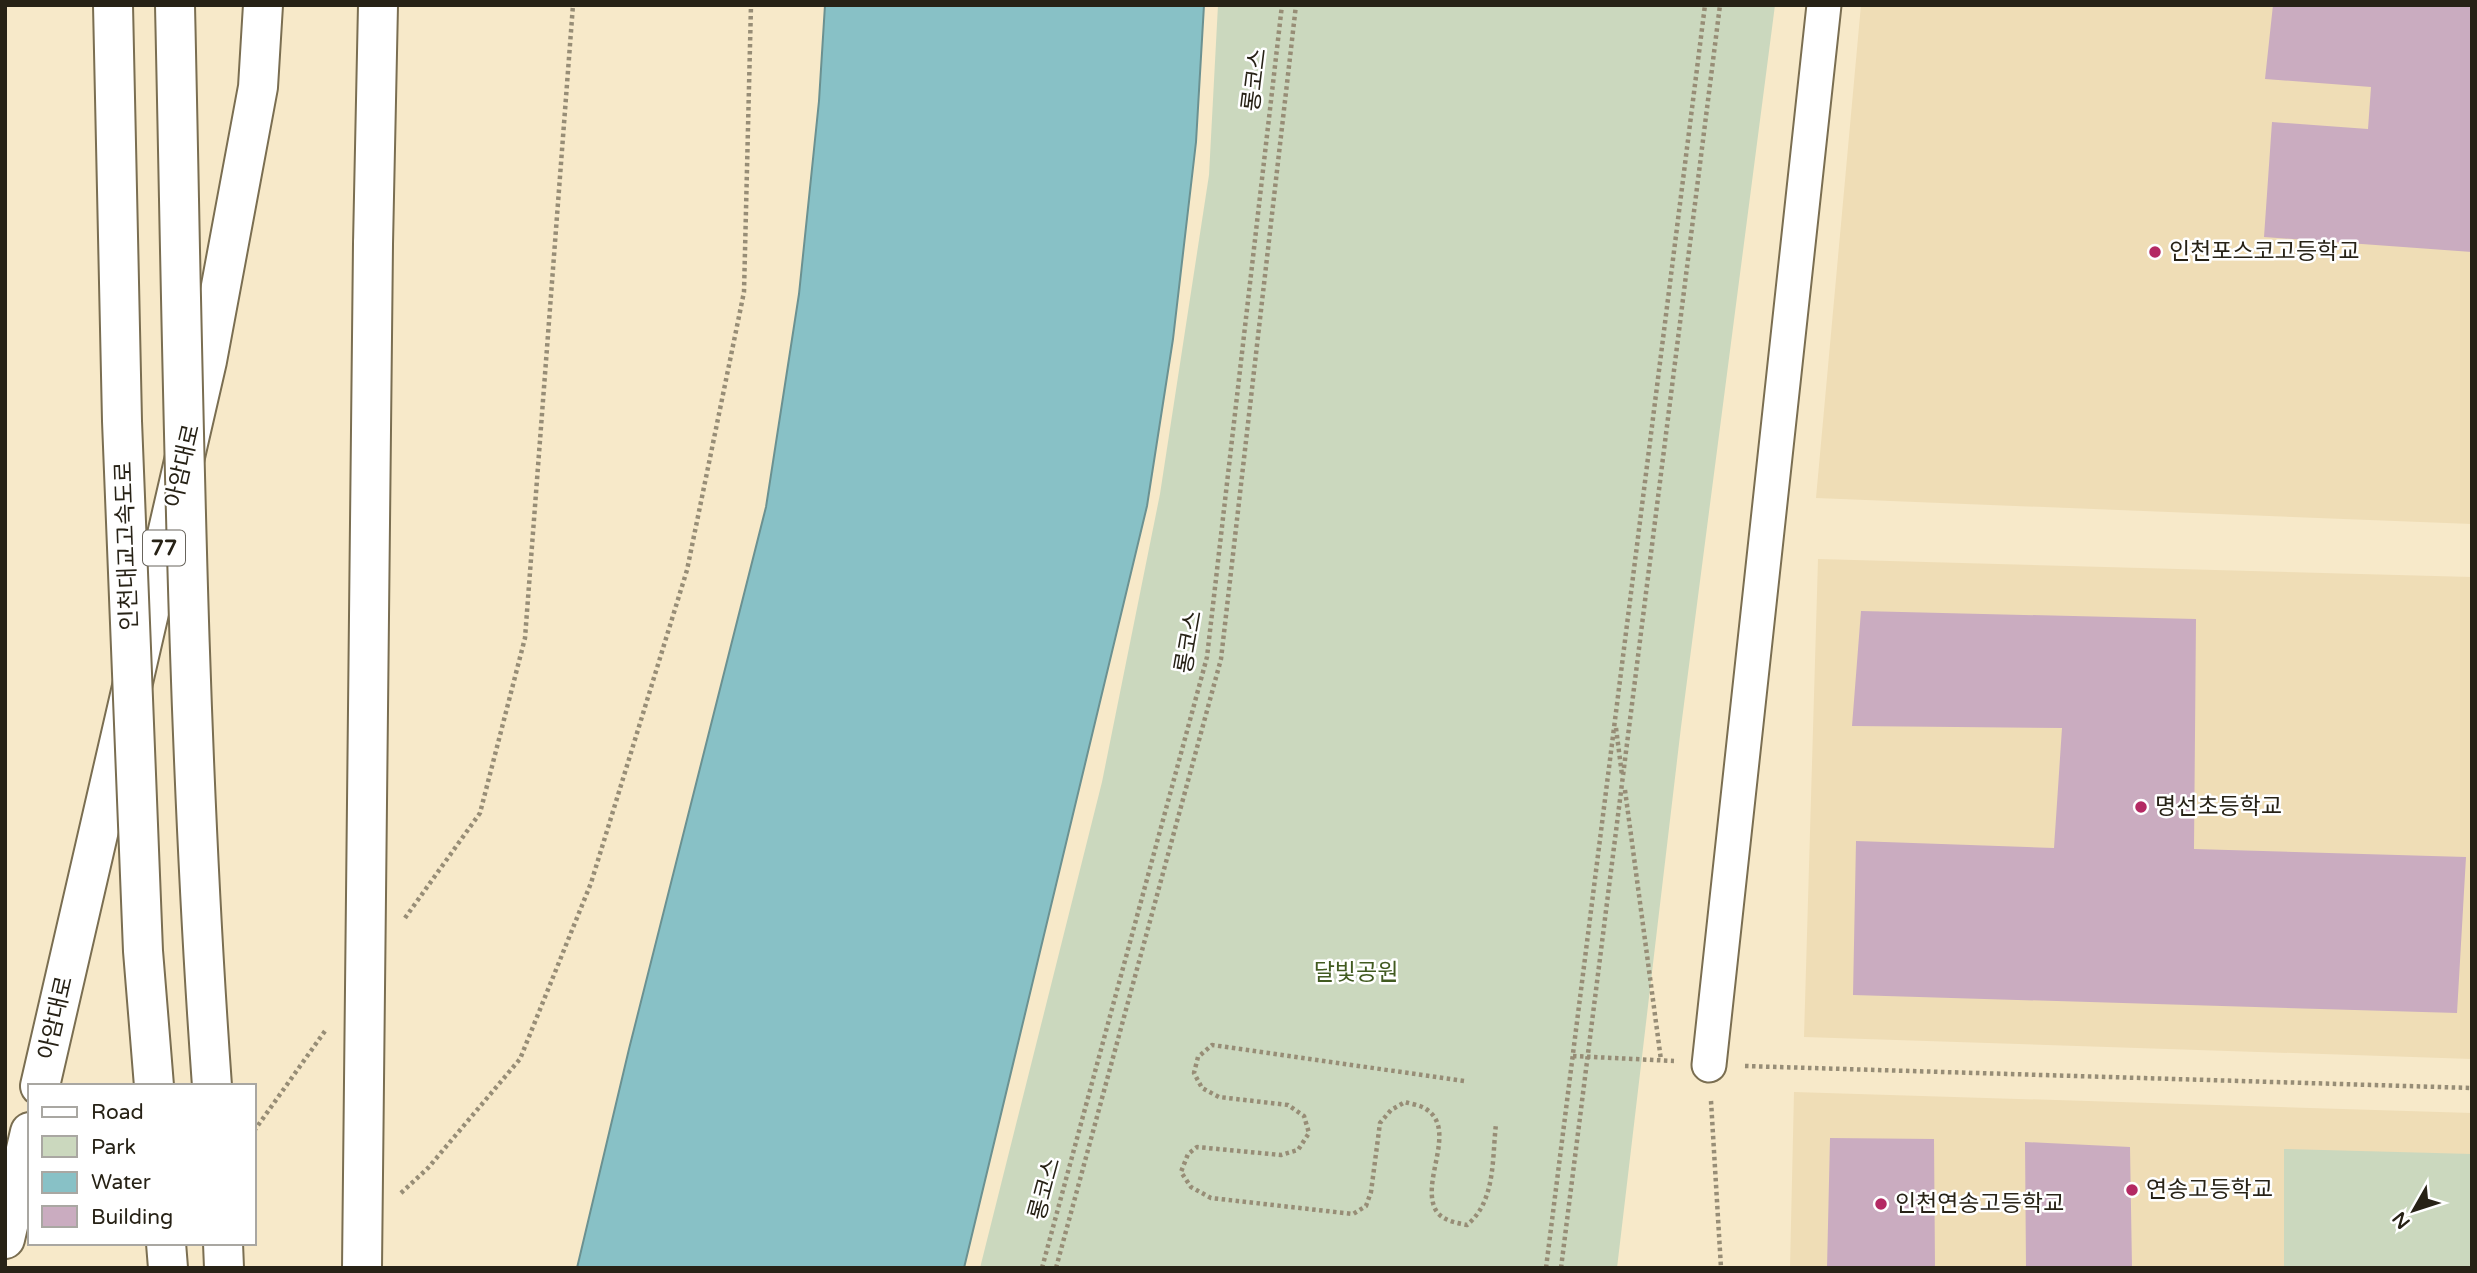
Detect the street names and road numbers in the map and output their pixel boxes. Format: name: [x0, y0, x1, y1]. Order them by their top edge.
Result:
street label: 롱코스: [1237, 47, 1273, 113]
street label: 아암대로: [160, 422, 206, 510]
street label: 인천대교고속도로: [110, 461, 144, 631]
road number: 77: [143, 530, 185, 566]
street label: 롱코스: [1170, 608, 1208, 676]
street label: 아암대로: [33, 974, 79, 1062]
street label: 롱코스: [1023, 1155, 1067, 1223]

